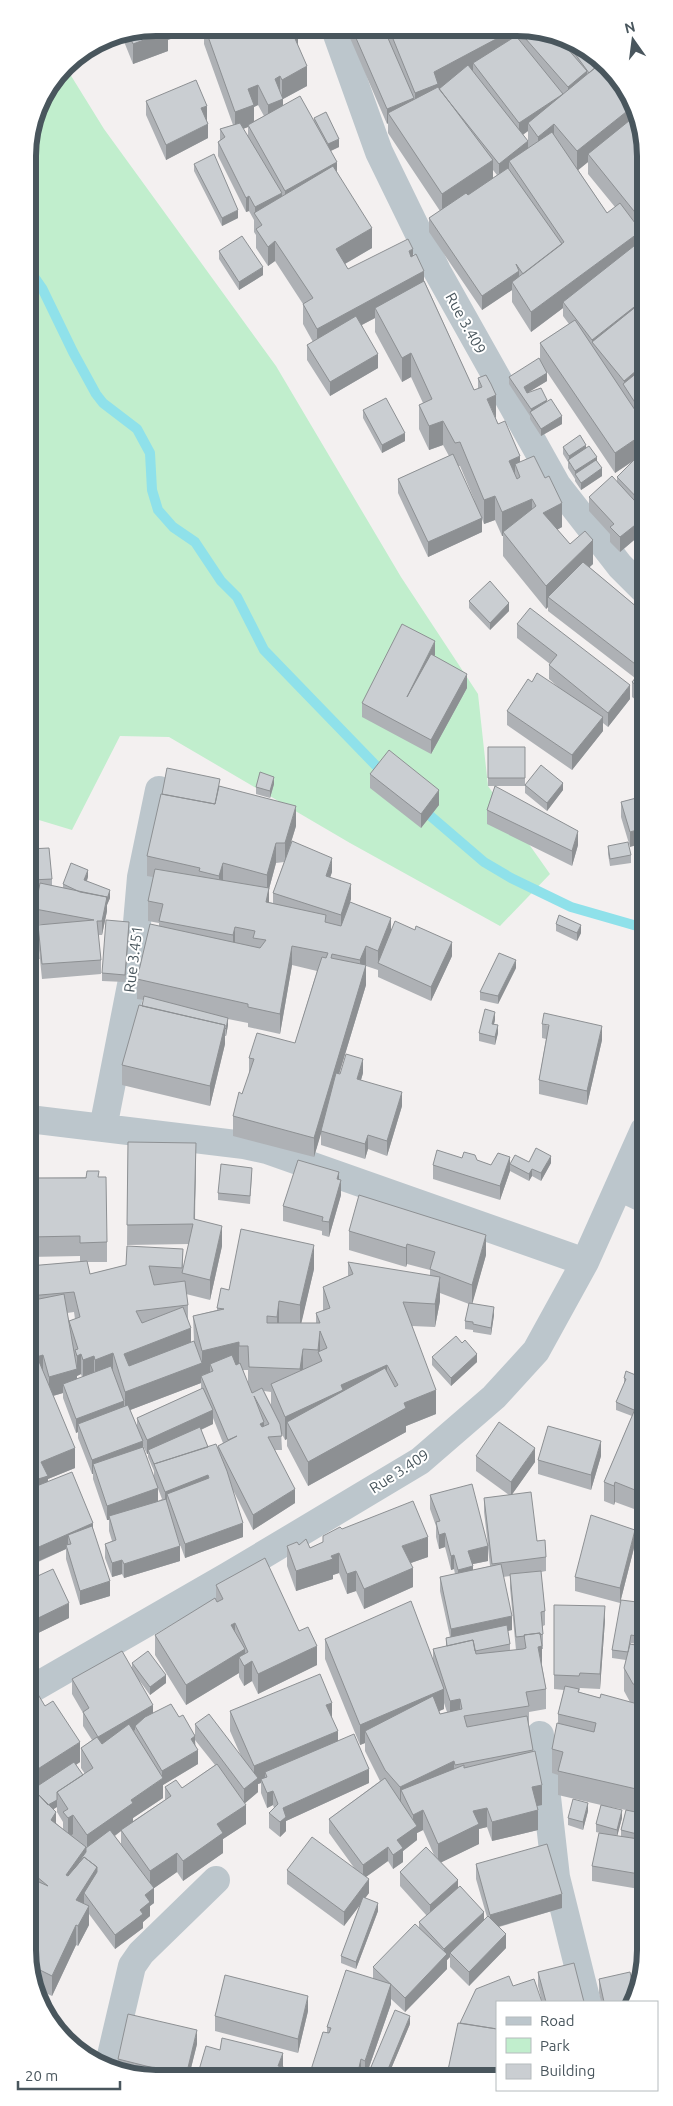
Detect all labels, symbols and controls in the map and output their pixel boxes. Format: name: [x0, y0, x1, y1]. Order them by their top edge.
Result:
north arrow: [608, 15, 658, 65]
text: N: [623, 18, 637, 36]
street label: Rue 3.409: [442, 290, 490, 356]
street label: Rue 3.451: [120, 925, 146, 993]
street label: Rue 3.409: [366, 1446, 432, 1496]
legend: [496, 2001, 658, 2091]
text: Road: [540, 2012, 575, 2029]
text: Park: [540, 2037, 570, 2054]
scale bar: [18, 2058, 120, 2090]
text: Building: [540, 2062, 595, 2079]
text: 20 m: [25, 2067, 58, 2084]

